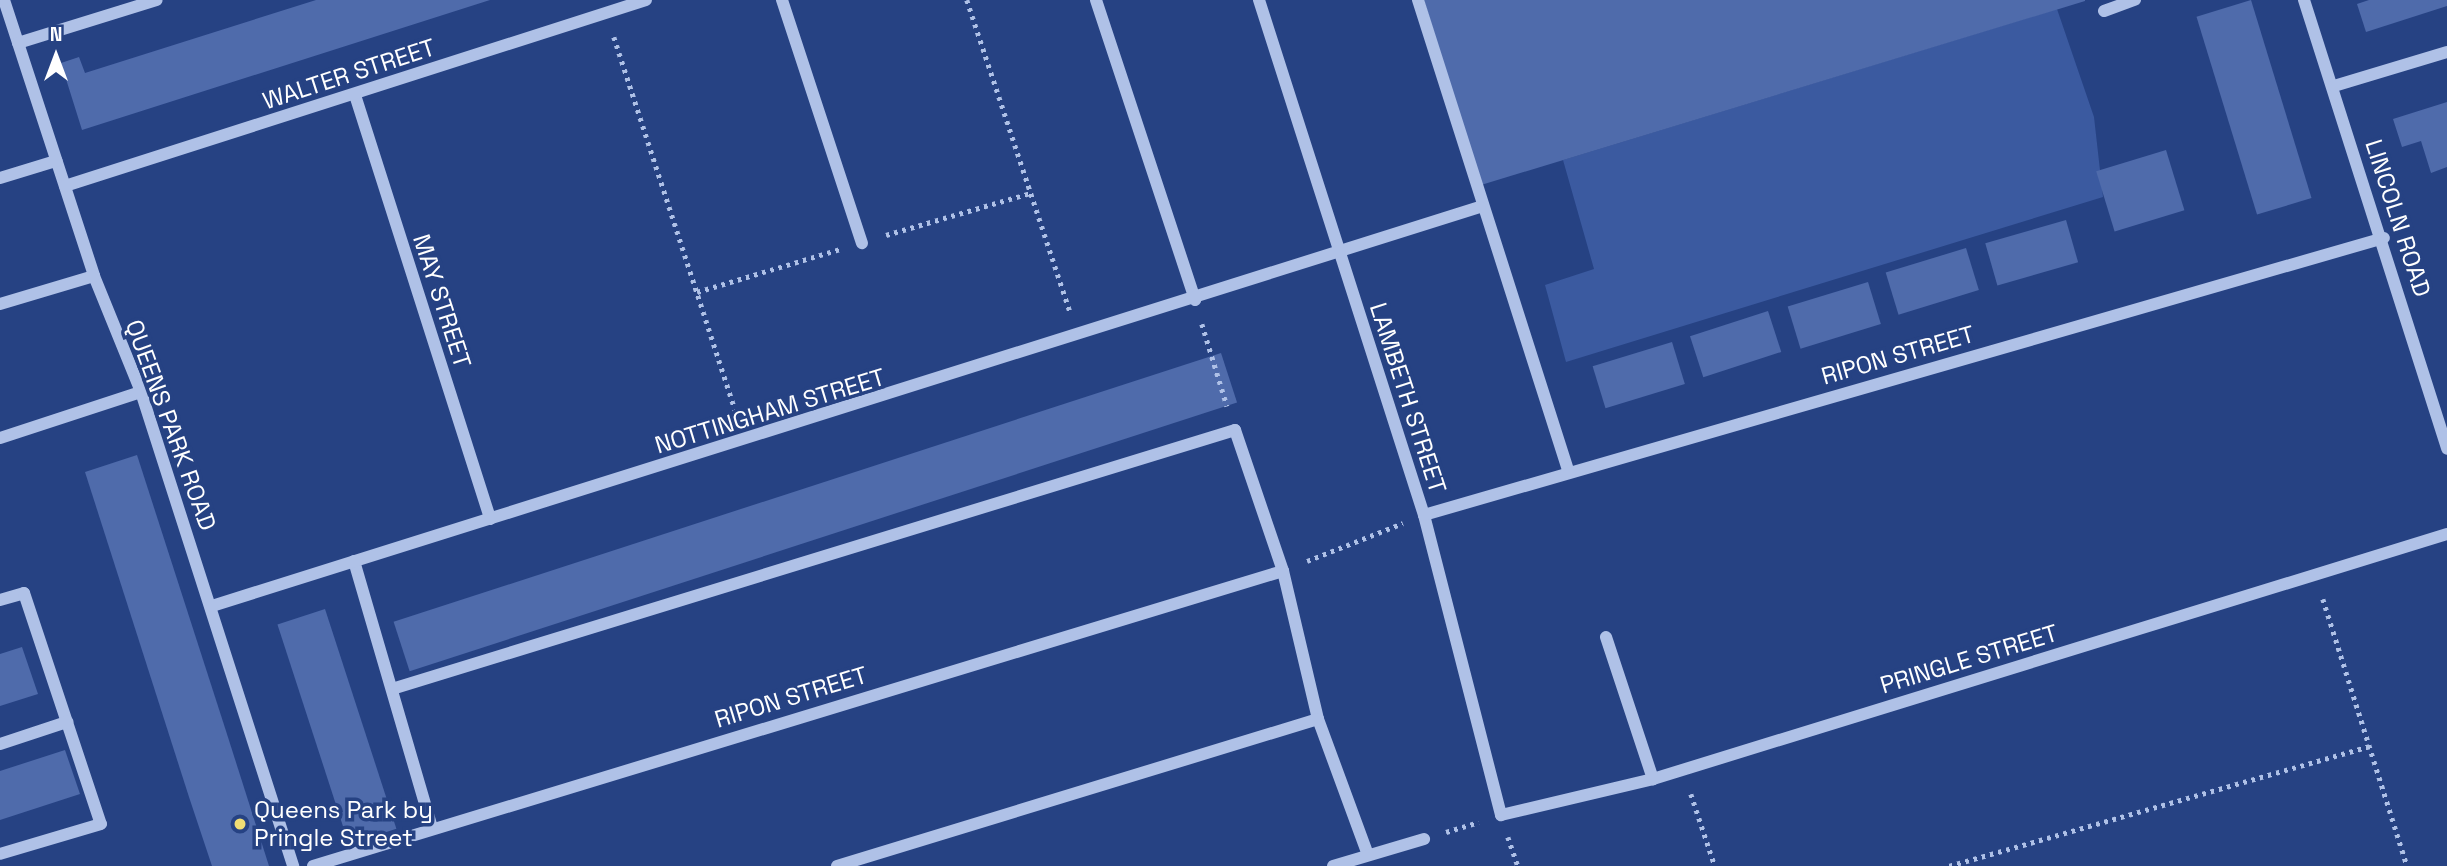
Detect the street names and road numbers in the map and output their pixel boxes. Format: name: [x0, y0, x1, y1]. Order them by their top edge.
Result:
street label: WALTER STREET: [259, 33, 439, 115]
street label: LINCOLN ROAD: [2359, 136, 2437, 300]
street label: MAY STREET: [407, 230, 477, 372]
street label: LAMBETH STREET: [1364, 299, 1452, 497]
street label: QUEENS PARK ROAD: [120, 316, 222, 534]
street label: RIPON STREET: [1818, 319, 1978, 391]
street label: NOTTINGHAM STREET: [651, 362, 889, 460]
street label: PRINGLE STREET: [1877, 618, 2061, 700]
street label: RIPON STREET: [711, 660, 871, 734]

